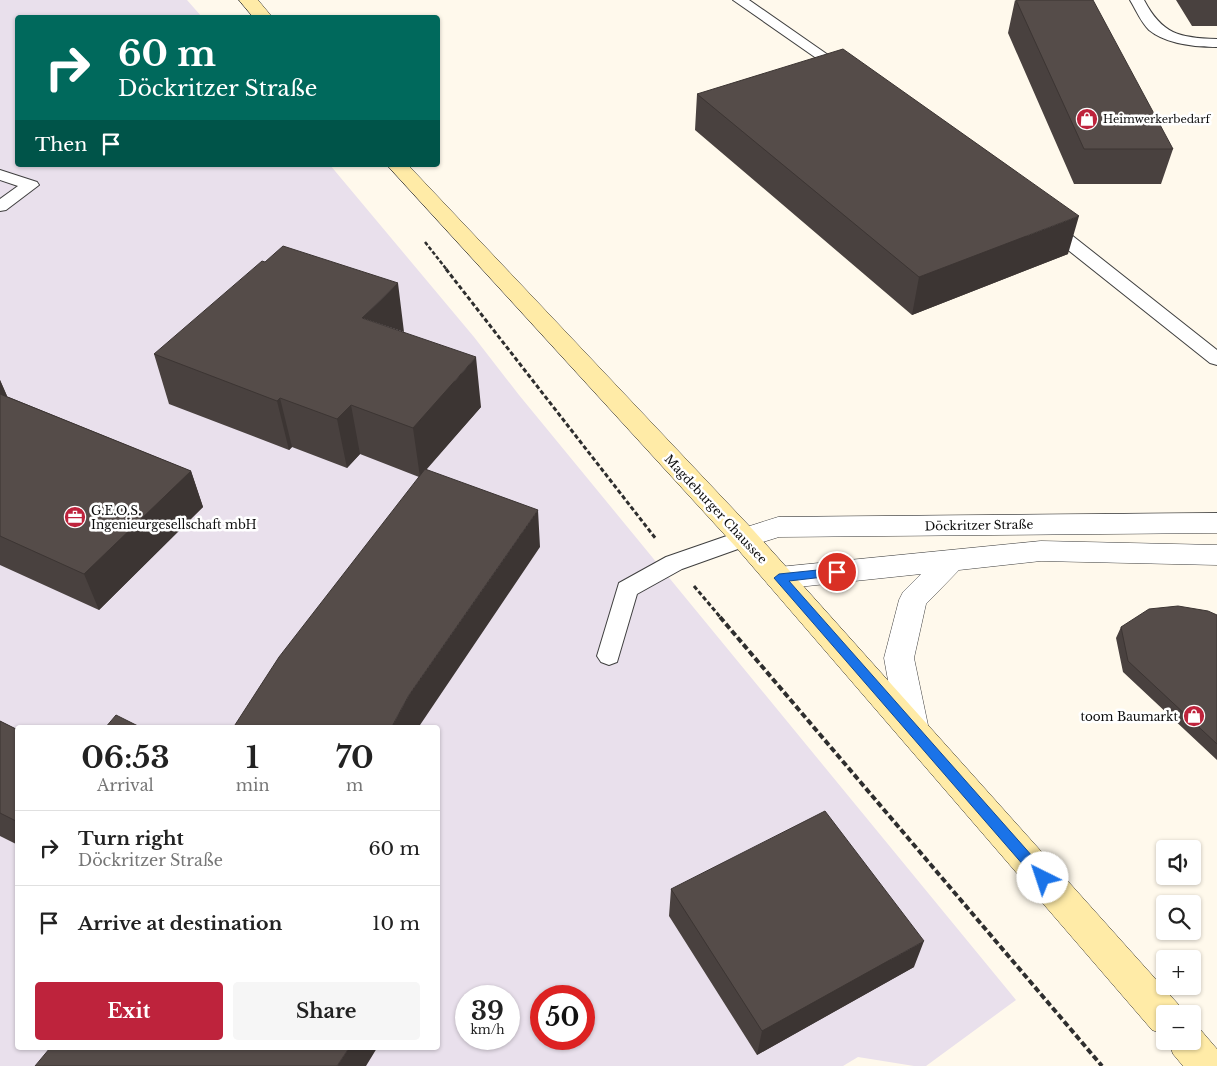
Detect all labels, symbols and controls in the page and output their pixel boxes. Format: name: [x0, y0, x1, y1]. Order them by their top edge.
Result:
text: 60 m: [118, 32, 216, 75]
icon: right: [35, 35, 100, 100]
text: Döckritzer Straße: [118, 75, 317, 102]
shop icon: Heimwerkerbedarf: [1075, 107, 1099, 131]
place label: Heimwerkerbedarf: [1103, 112, 1211, 126]
icon: arrive: [97, 130, 125, 158]
text: Then: [35, 133, 87, 156]
street label: Magdeburger Chaussee: [662, 451, 771, 567]
place label: G.E.O.S. Ingenieurgesellschaft mbH: [91, 503, 257, 532]
office icon: G.E.O.S. Ingenieurgesellschaft mbH: [63, 505, 87, 529]
street label: Döckritzer Straße: [925, 517, 1034, 533]
pin: [816, 551, 858, 593]
icon: arrive: [823, 558, 851, 586]
shop icon: toom Baumarkt: [1182, 704, 1206, 728]
place label: toom Baumarkt: [1080, 709, 1178, 724]
text: 06:53: [81, 739, 170, 776]
text: 1: [246, 739, 259, 776]
text: 70: [336, 739, 374, 776]
text: Arrival: [97, 775, 154, 795]
text: min: [236, 775, 269, 795]
text: m: [346, 775, 363, 795]
text: Turn right: [78, 827, 184, 850]
icon: right: [35, 834, 63, 862]
text: 60 m: [368, 837, 420, 860]
map controls: [1156, 840, 1201, 1050]
button: sound: [1156, 840, 1201, 885]
text: Döckritzer Straße: [78, 850, 223, 870]
position arrow: [1016, 851, 1068, 903]
button: search: [1156, 895, 1201, 940]
icon: arrive: [35, 909, 63, 937]
text: Arrive at destination: [78, 912, 282, 935]
text: 10 m: [372, 912, 420, 935]
button: +: [1156, 950, 1201, 995]
button: Exit: [35, 982, 223, 1040]
button: Share: [233, 982, 420, 1040]
speed limit sign: 50: [530, 985, 595, 1050]
text: 39: [471, 996, 504, 1027]
button: −: [1156, 1005, 1201, 1050]
text: km/h: [470, 1022, 505, 1037]

